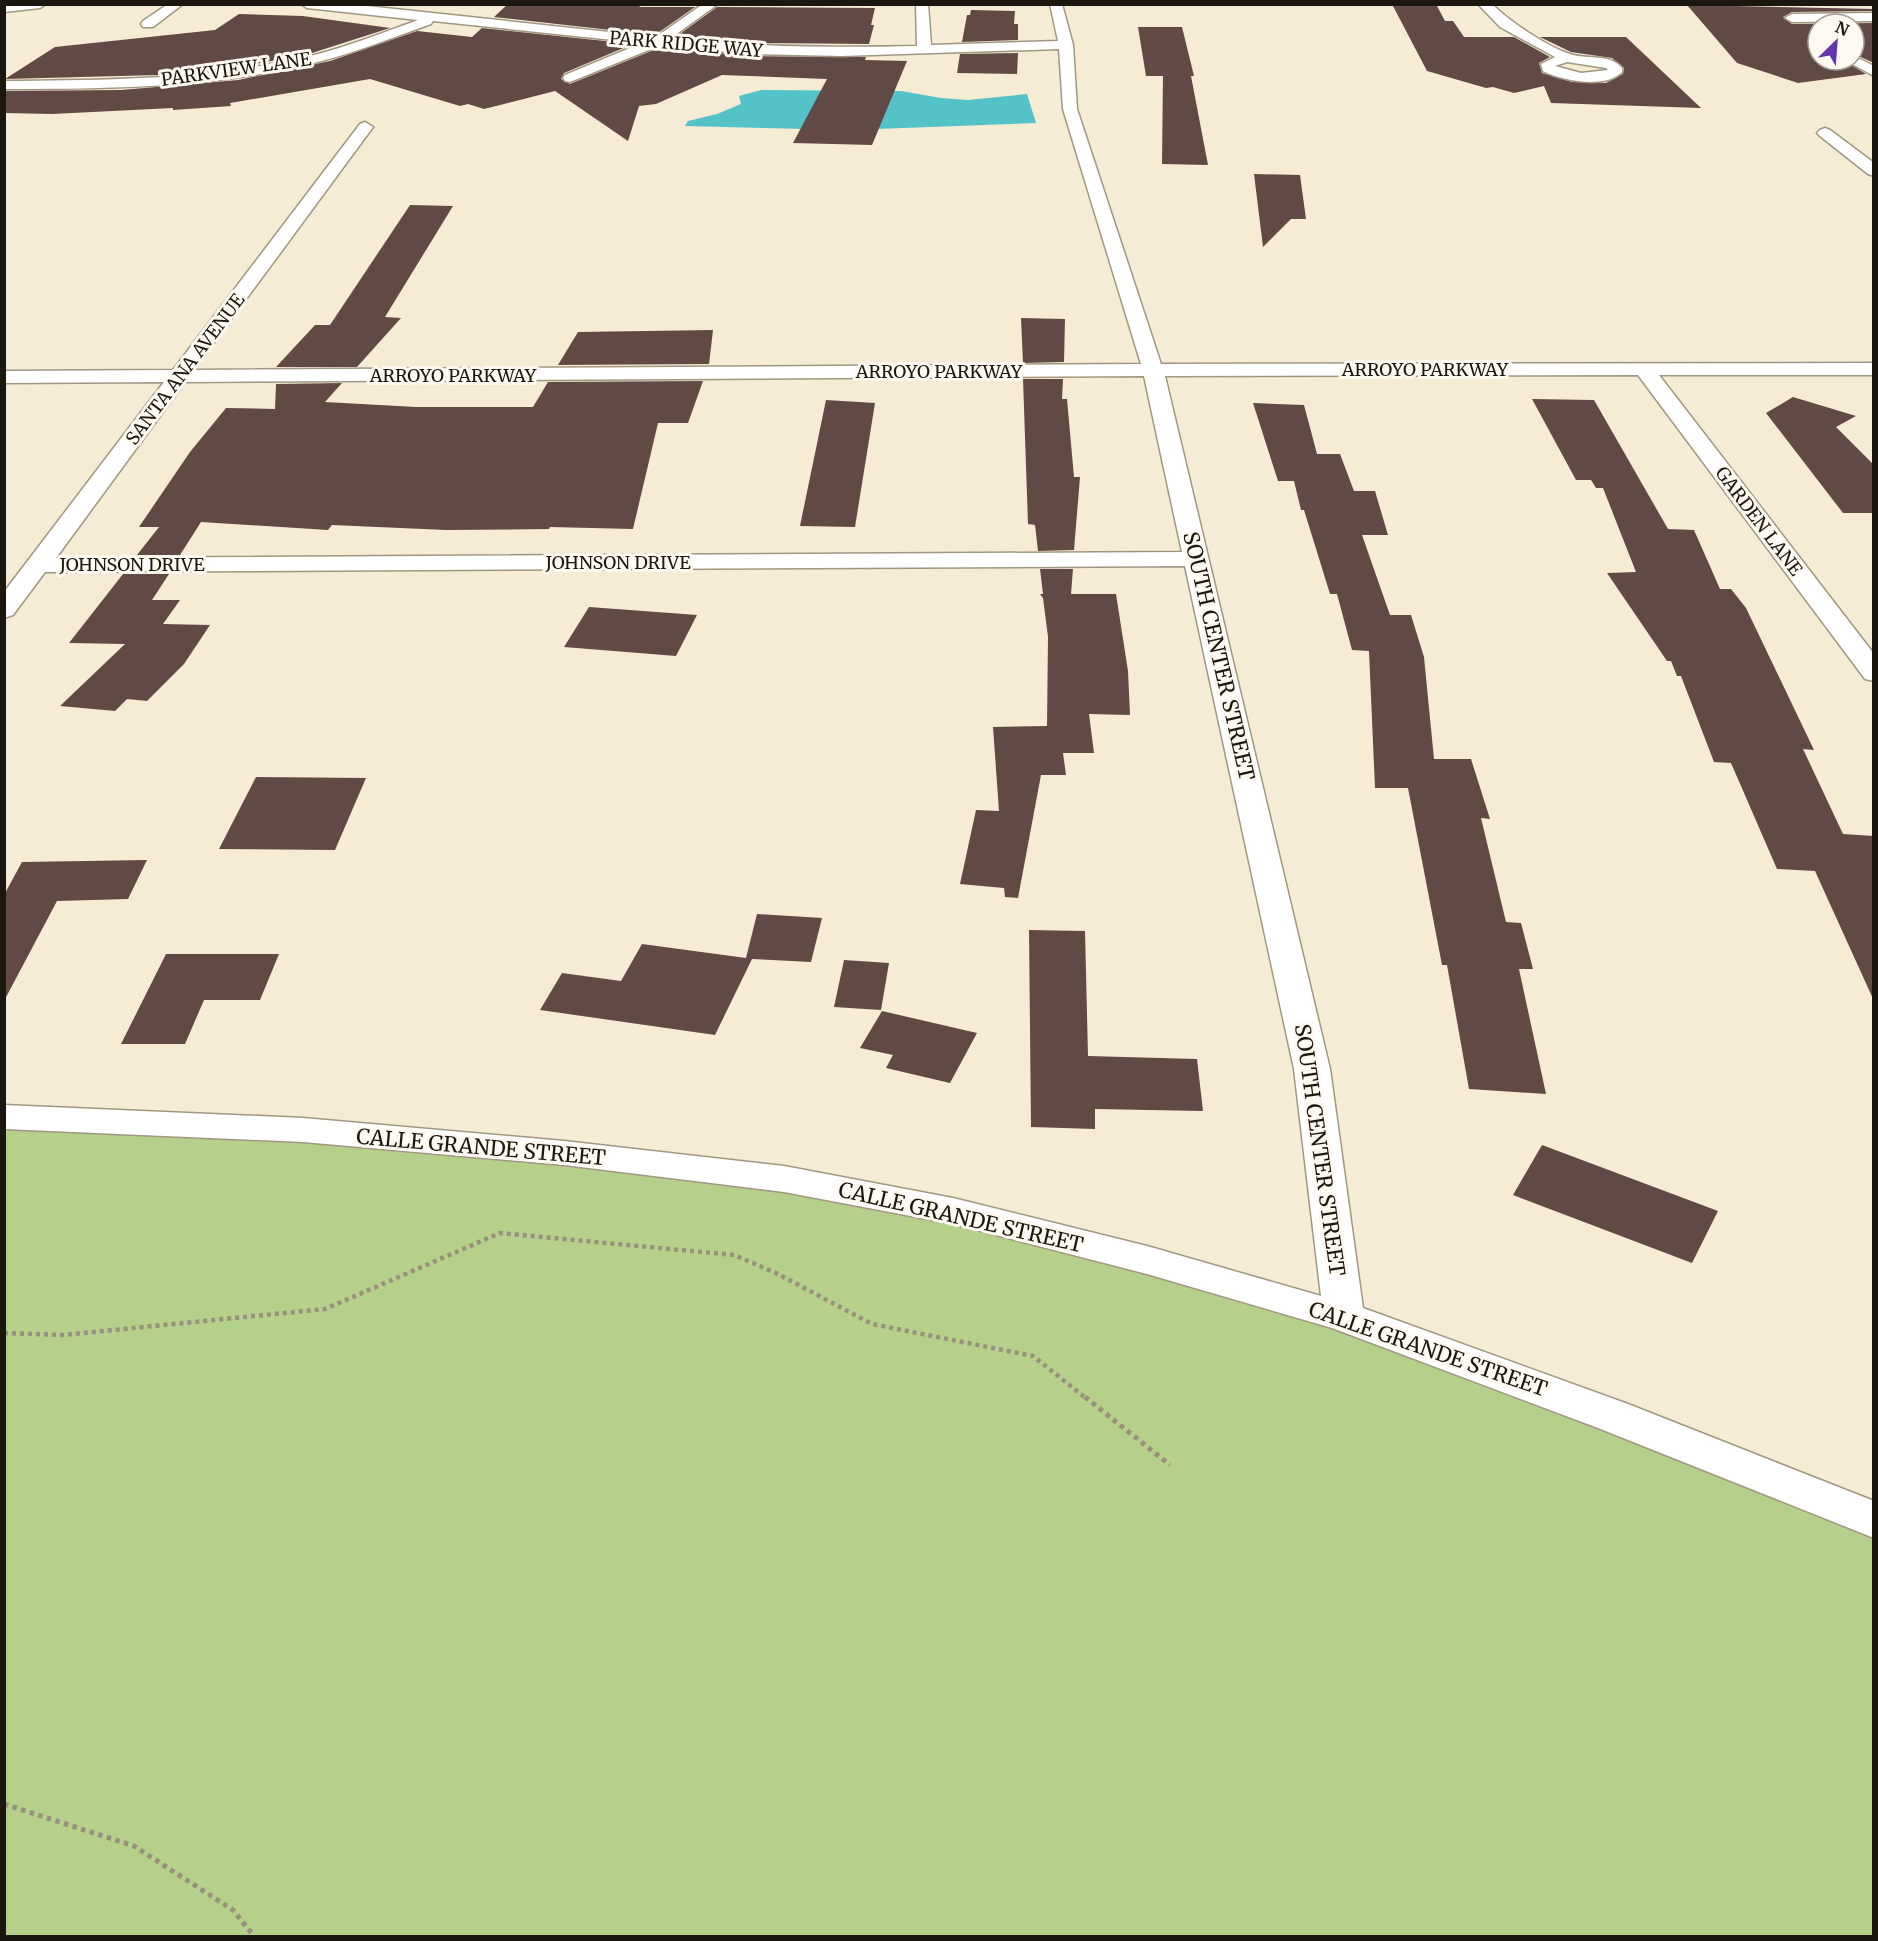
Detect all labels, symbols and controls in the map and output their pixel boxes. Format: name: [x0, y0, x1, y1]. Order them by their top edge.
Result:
north arrow: [1806, 12, 1866, 72]
text: N: [1832, 17, 1853, 40]
street label: PARK RIDGE WAY: [608, 26, 764, 62]
street label: PARKVIEW LANE: [160, 47, 313, 91]
street label: SANTA ANA AVENUE: [121, 288, 250, 449]
street label: ARROYO PARKWAY: [1341, 358, 1509, 381]
street label: ARROYO PARKWAY: [855, 360, 1023, 383]
street label: ARROYO PARKWAY: [369, 364, 537, 387]
street label: GARDEN LANE: [1710, 462, 1808, 581]
street label: SOUTH CENTER STREET: [1177, 529, 1261, 783]
street label: JOHNSON DRIVE: [544, 551, 691, 574]
street label: JOHNSON DRIVE: [58, 553, 205, 576]
street label: SOUTH CENTER STREET: [1289, 1022, 1351, 1278]
street label: CALLE GRANDE STREET: [355, 1123, 607, 1171]
street label: CALLE GRANDE STREET: [836, 1176, 1086, 1258]
street label: CALLE GRANDE STREET: [1305, 1295, 1551, 1403]

